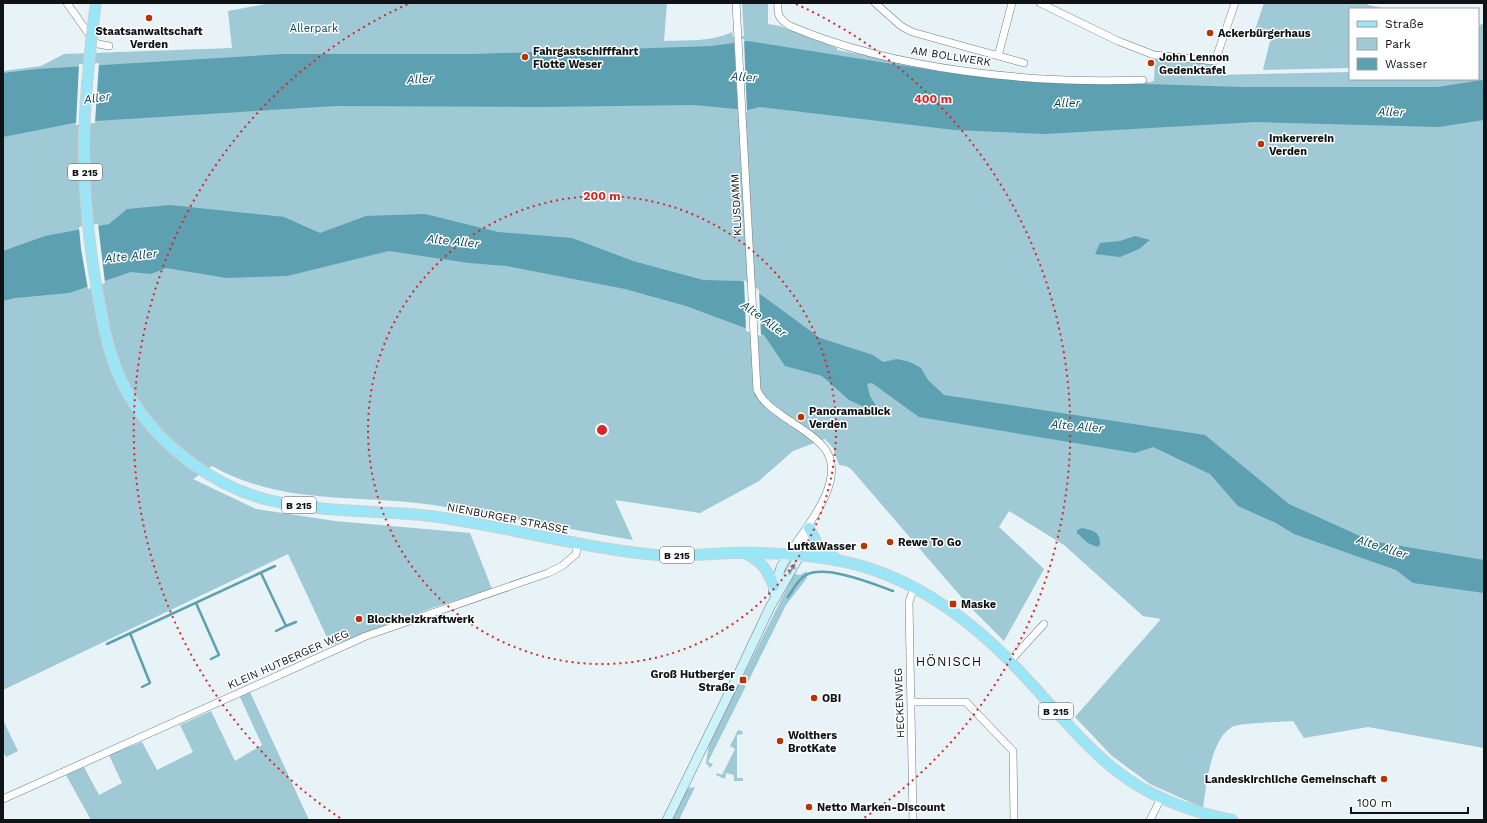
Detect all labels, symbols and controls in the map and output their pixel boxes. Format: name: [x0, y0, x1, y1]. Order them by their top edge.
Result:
legend: [1349, 8, 1479, 80]
marker: Staatsanwaltschaft Verden: [144, 13, 154, 23]
text: Straße: [1385, 17, 1424, 31]
park label: Allerpark: [290, 22, 338, 35]
place label: Staatsanwaltschaft Verden: [95, 25, 203, 51]
place label: Ackerbürgerhaus: [1218, 27, 1311, 40]
marker: Ackerbürgerhaus: [1205, 28, 1215, 38]
text: Park: [1385, 37, 1411, 51]
street label: AM BOLLWERK: [910, 44, 992, 69]
place label: Fahrgastschifffahrt Flotte Weser: [533, 45, 638, 71]
place label: John Lennon Gedenktafel: [1159, 51, 1229, 77]
marker: Fahrgastschifffahrt Flotte Weser: [520, 52, 530, 62]
text: Wasser: [1385, 57, 1427, 71]
marker: John Lennon Gedenktafel: [1146, 58, 1156, 68]
water label: Aller: [729, 69, 759, 85]
water label: Aller: [405, 71, 435, 87]
water label: Aller: [82, 89, 112, 107]
text: 400 m: [914, 92, 952, 106]
water label: Aller: [1053, 96, 1082, 110]
water label: Aller: [1377, 105, 1406, 120]
place label: Imkerverein Verden: [1269, 132, 1334, 158]
marker: Imkerverein Verden: [1256, 139, 1266, 149]
road number: B 215: [68, 164, 102, 180]
street label: KLUSDAMM: [728, 174, 745, 236]
text: 200 m: [583, 189, 621, 203]
water label: Alte Aller: [425, 231, 481, 251]
water label: Alte Aller: [103, 246, 159, 266]
water label: Alte Aller: [738, 297, 791, 341]
place label: Panoramablick Verden: [809, 405, 891, 431]
marker: Panoramablick Verden: [796, 412, 806, 422]
water label: Alte Aller: [1049, 417, 1105, 435]
centre of rings: [595, 423, 609, 437]
road number: B 215: [282, 497, 316, 513]
street label: NIENBURGER STRASSE: [446, 500, 570, 537]
water label: Alte Aller: [1354, 532, 1411, 562]
place label: Rewe To Go: [898, 536, 962, 549]
marker: Rewe To Go: [885, 537, 895, 547]
place label: Luft&Wasser: [787, 540, 856, 553]
marker: Luft&Wasser: [859, 541, 869, 551]
road number: B 215: [660, 547, 694, 563]
one-way arrow: [789, 563, 795, 575]
place label: Maske: [961, 598, 996, 611]
marker: Maske: [948, 599, 958, 609]
place label: Blockheizkraftwerk: [367, 613, 475, 626]
marker: Blockheizkraftwerk: [354, 614, 364, 624]
street label: KLEIN HUTBERGER WEG: [226, 627, 351, 692]
district label: HÖNISCH: [916, 654, 982, 669]
place label: Groß Hutberger Straße: [651, 668, 735, 694]
street label: HECKENWEG: [892, 668, 907, 738]
marker: Groß Hutberger Straße: [738, 675, 748, 685]
place label: OBI: [822, 692, 841, 705]
marker: OBI: [809, 693, 819, 703]
road number: B 215: [1039, 703, 1073, 719]
place label: Wolthers BrotKate: [788, 729, 837, 755]
marker: Wolthers BrotKate: [775, 736, 785, 746]
place label: Landeskirchliche Gemeinschaft: [1205, 773, 1376, 786]
marker: Landeskirchliche Gemeinschaft: [1379, 774, 1389, 784]
scale bar: [1351, 789, 1468, 815]
text: 100 m: [1357, 796, 1392, 810]
place label: Netto Marken-Discount: [817, 801, 945, 814]
marker: Netto Marken-Discount: [804, 802, 814, 812]

